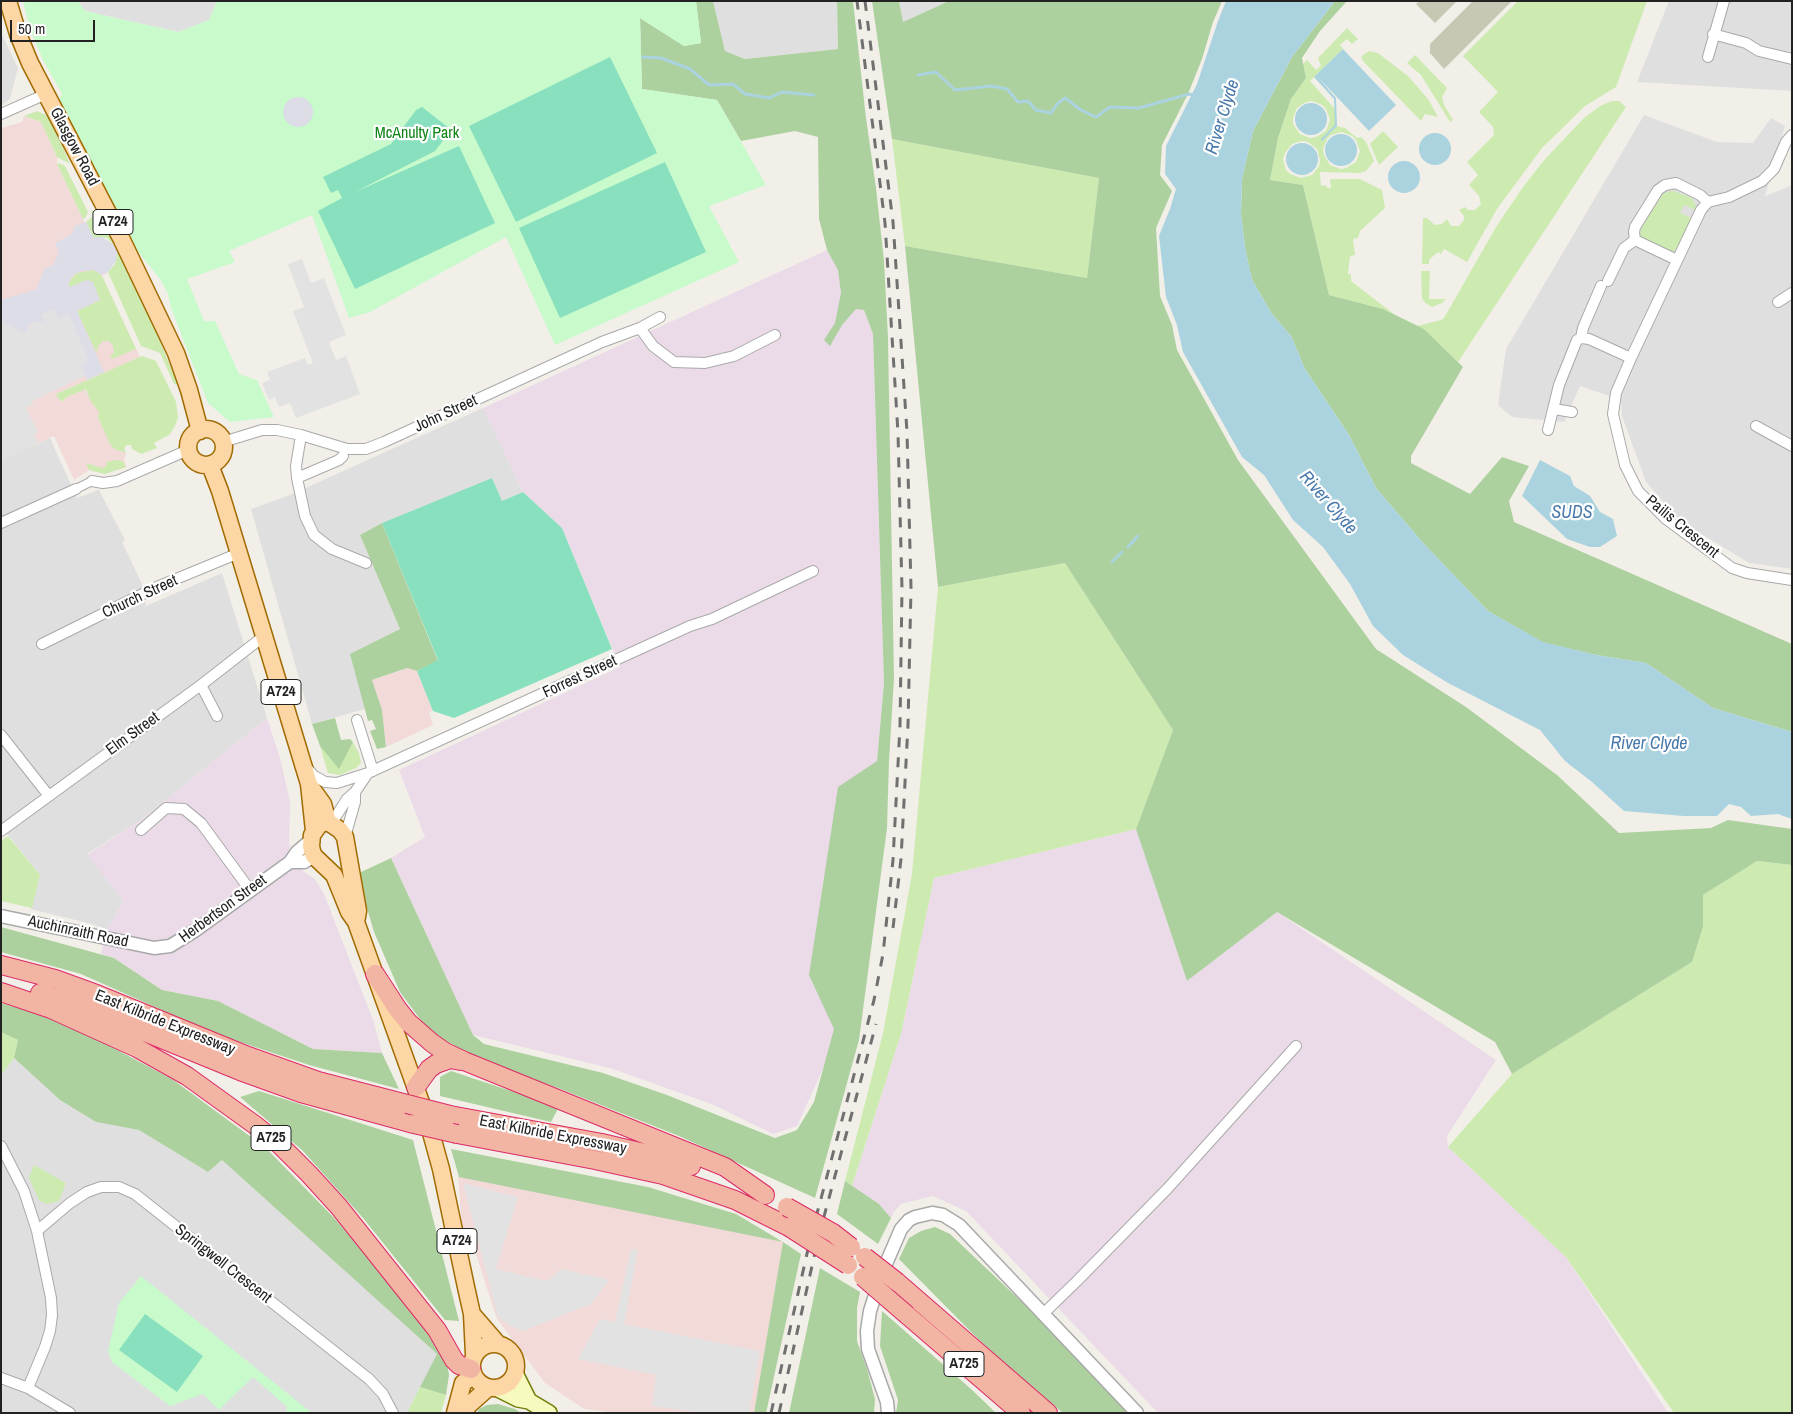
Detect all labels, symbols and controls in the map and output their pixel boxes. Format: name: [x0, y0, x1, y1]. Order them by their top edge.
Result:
scale bar: [12, 10, 98, 42]
text: 50 m: [18, 18, 45, 39]
water label: River Clyde: [1201, 77, 1245, 157]
street label: Glasgow Road: [45, 105, 103, 189]
park label: McAnulty Park: [375, 124, 459, 144]
road number: A724: [93, 210, 133, 234]
street label: John Street: [412, 391, 480, 437]
water label: River Clyde: [1295, 467, 1361, 539]
street label: Pailis Crescent: [1641, 492, 1723, 562]
water label: SUDS: [1551, 502, 1593, 524]
street label: Church Street: [99, 571, 181, 623]
street label: Forrest Street: [540, 651, 620, 703]
road number: A724: [261, 680, 301, 704]
street label: Elm Street: [103, 708, 163, 760]
water label: River Clyde: [1610, 733, 1688, 755]
street label: Herbertson Street: [175, 871, 271, 947]
street label: Auchinraith Road: [26, 912, 130, 952]
street label: East Kilbride Expressway: [92, 986, 238, 1060]
street label: East Kilbride Expressway: [478, 1111, 628, 1159]
road number: A725: [251, 1126, 291, 1150]
street label: Springwell Crescent: [171, 1220, 275, 1308]
road number: A724: [437, 1228, 477, 1254]
road number: A725: [944, 1352, 984, 1376]

